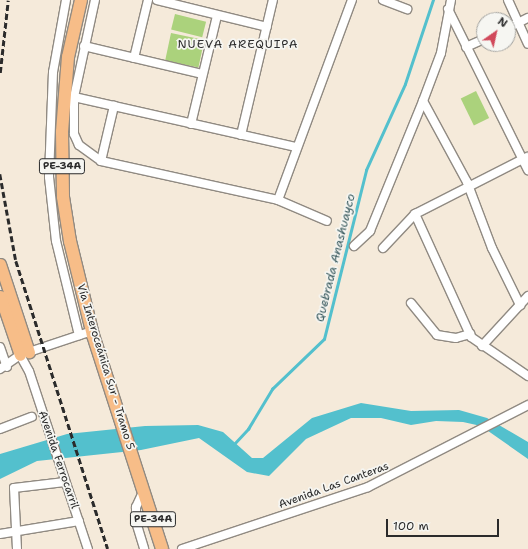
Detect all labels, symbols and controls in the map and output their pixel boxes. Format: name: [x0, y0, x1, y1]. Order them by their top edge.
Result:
north arrow: [476, 12, 516, 52]
text: N: [495, 14, 510, 31]
district label: NUEVA AREQUIPA: [177, 38, 299, 52]
road number: PE-34A: [38, 158, 86, 174]
water label: Quebrada Anashuayco: [313, 192, 359, 324]
street label: Vía Interoceánica Sur - Tramo 5: [73, 283, 137, 451]
street label: Avenida Ferrocarril: [35, 409, 81, 511]
street label: Avenida Las Canteras: [277, 460, 391, 512]
road number: PE-34A: [129, 511, 177, 527]
scale bar: [388, 511, 501, 537]
text: 100 m: [393, 518, 429, 534]

